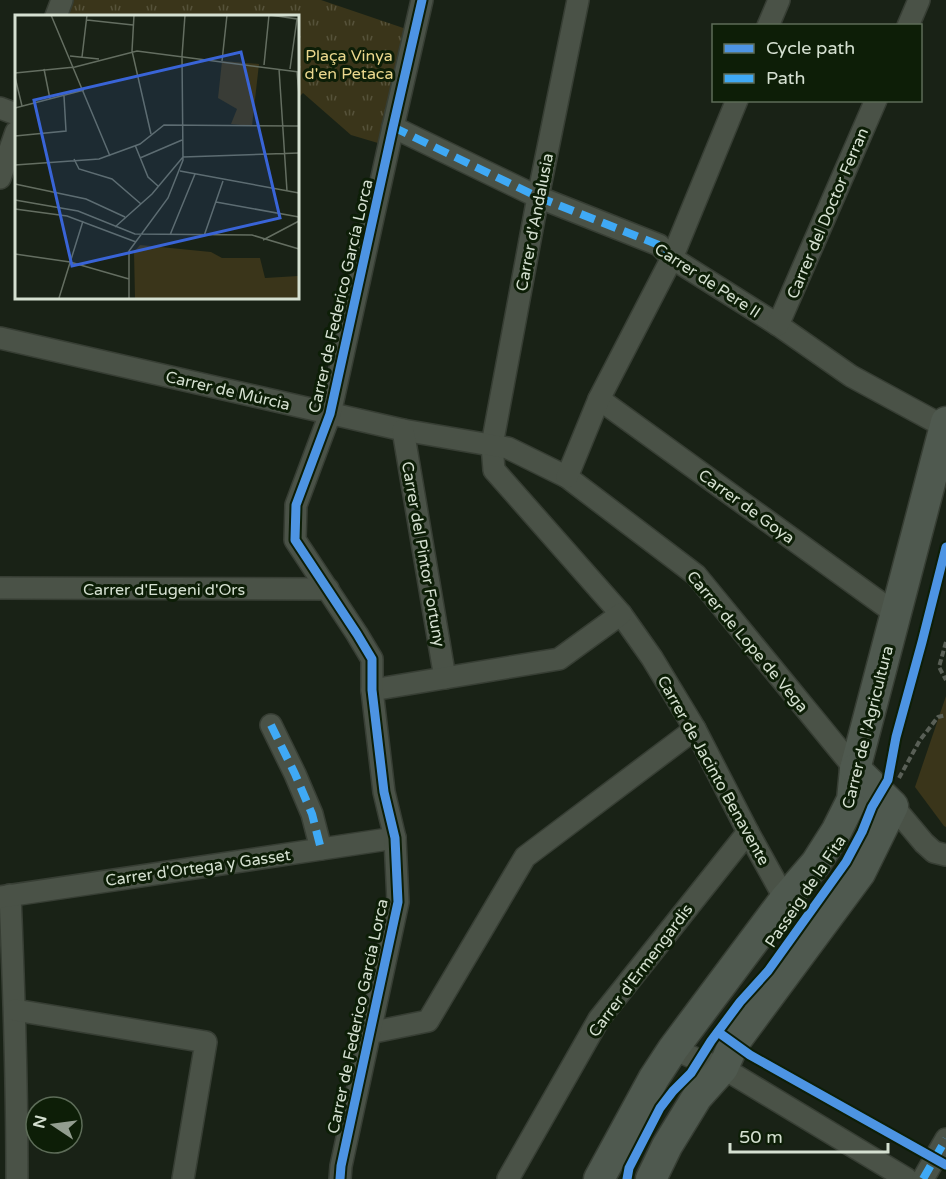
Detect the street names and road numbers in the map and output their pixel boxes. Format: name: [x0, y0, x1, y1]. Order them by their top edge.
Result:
street label: Carrer del Doctor Ferran: [783, 125, 873, 302]
street label: Carrer d'Andalusia: [512, 151, 558, 293]
street label: Carrer de Federico García Lorca: [304, 177, 378, 415]
street label: Carrer de Pere II: [651, 239, 764, 323]
street label: Carrer de Múrcia: [164, 367, 292, 415]
street label: Carrer del Pintor Fortuny: [397, 460, 449, 649]
street label: Carrer de Goya: [694, 465, 798, 548]
street label: Carrer de Lope de Vega: [682, 567, 812, 717]
street label: Carrer d'Eugeni d'Ors: [83, 580, 245, 600]
street label: Carrer de l'Agricultura: [838, 644, 898, 811]
street label: Carrer de Jacinto Benavente: [653, 672, 774, 869]
street label: Passeig de la Fita: [761, 832, 851, 951]
street label: Carrer d'Ortega y Gasset: [104, 845, 292, 891]
street label: Carrer de Federico García Lorca: [323, 897, 393, 1135]
street label: Carrer d'Ermengardis: [584, 900, 697, 1041]

